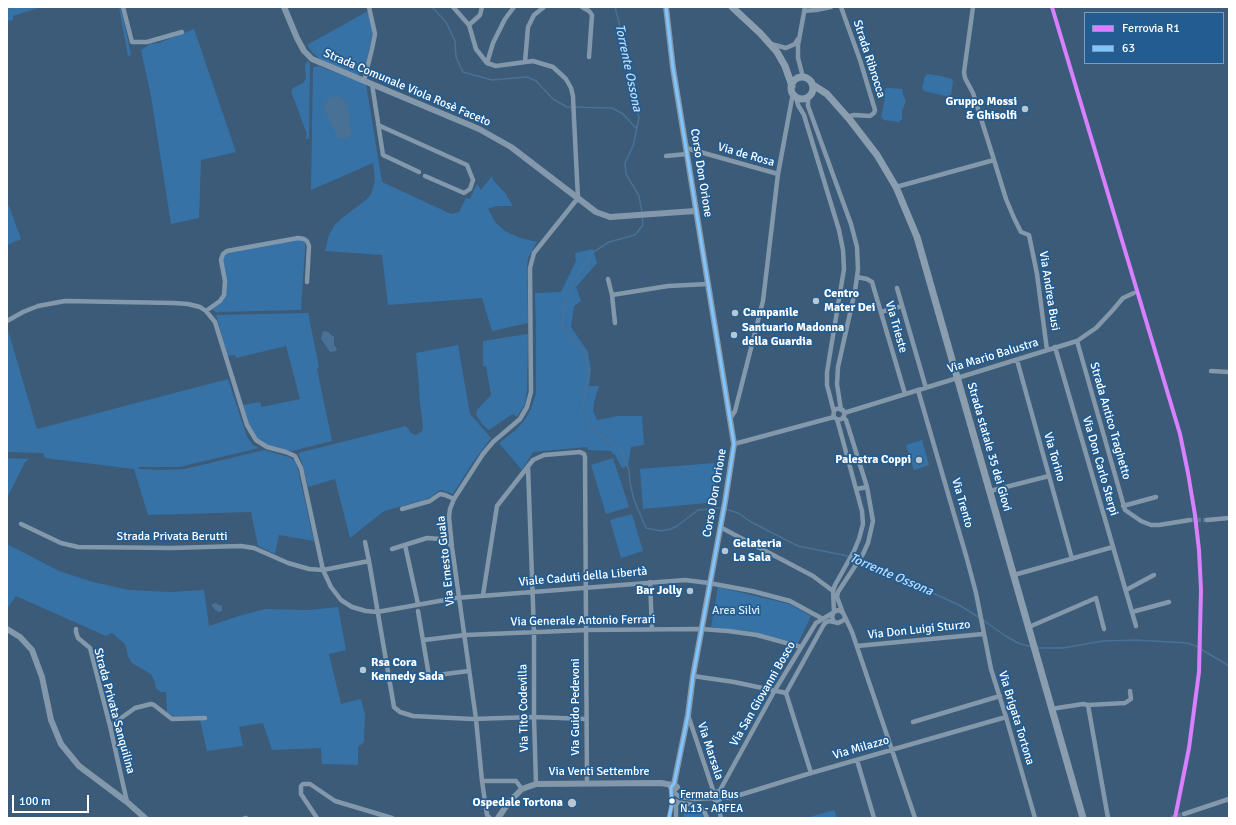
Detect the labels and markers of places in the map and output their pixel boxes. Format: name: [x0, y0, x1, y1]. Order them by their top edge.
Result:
place label: Gruppo Mossi & Ghisolfi: [945, 95, 1017, 123]
marker: Gruppo Mossi & Ghisolfi: [1020, 104, 1030, 114]
place label: Centro Mater Dei: [824, 287, 875, 315]
marker: Centro Mater Dei: [811, 296, 821, 306]
place label: Campanile: [743, 306, 798, 320]
marker: Campanile: [730, 308, 740, 318]
place label: Santuario Madonna della Guardia: [742, 321, 844, 349]
marker: Santuario Madonna della Guardia: [729, 330, 739, 340]
place label: Palestra Coppi: [835, 453, 911, 467]
marker: Palestra Coppi: [914, 455, 924, 465]
place label: Gelateria La Sala: [733, 537, 782, 565]
marker: Gelateria La Sala: [720, 546, 730, 556]
place label: Bar Jolly: [636, 584, 682, 598]
marker: Bar Jolly: [685, 586, 695, 596]
place label: Rsa Cora Kennedy Sada: [371, 656, 444, 684]
marker: Rsa Cora Kennedy Sada: [358, 665, 368, 675]
place label: Fermata Bus N.13 - ARFEA: [680, 788, 743, 814]
place label: Ospedale Tortona: [472, 796, 563, 810]
marker: Fermata Bus N.13 - ARFEA: [667, 796, 677, 806]
marker: Ospedale Tortona: [566, 797, 578, 809]

